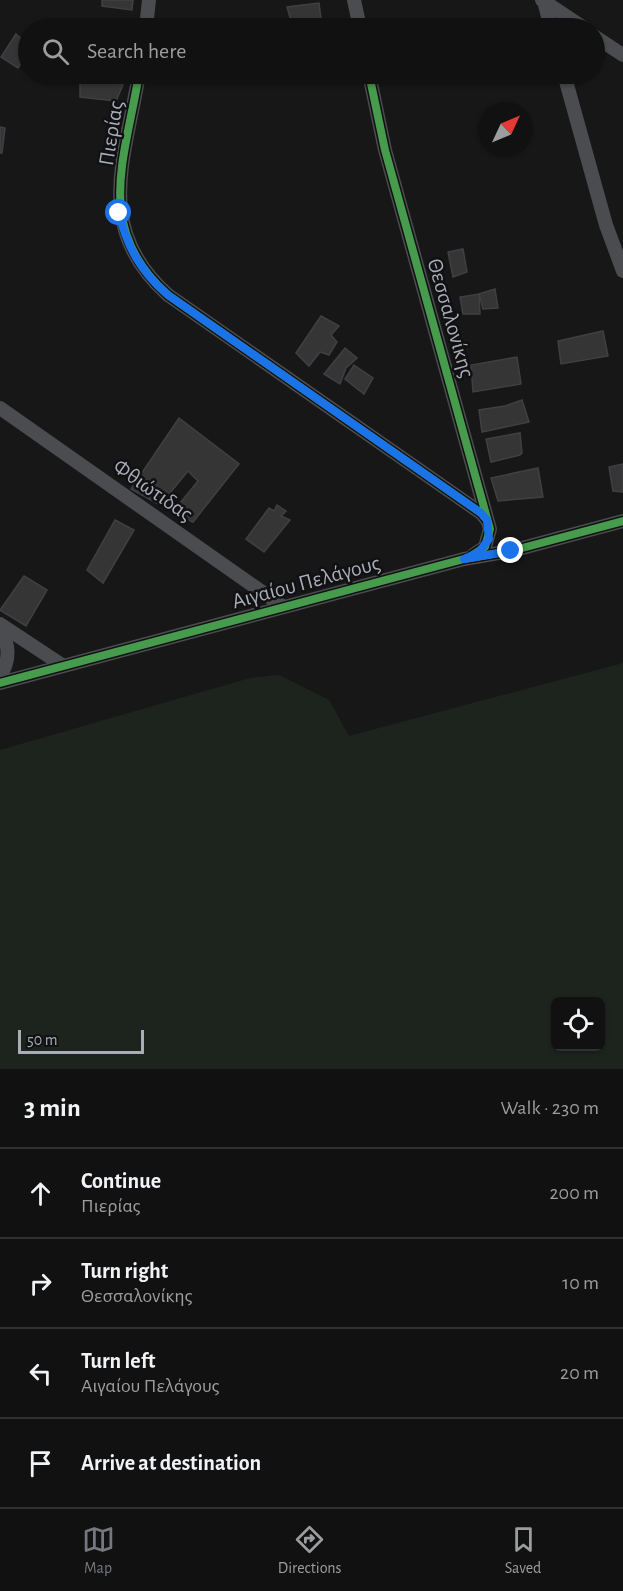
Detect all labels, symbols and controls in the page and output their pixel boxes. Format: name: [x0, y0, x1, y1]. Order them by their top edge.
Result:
search box: [18, 18, 605, 84]
icon: search: [39, 35, 72, 68]
text: Search here: [87, 40, 186, 62]
street label: Πιερίας: [95, 99, 127, 167]
north arrow: [479, 102, 533, 156]
route start: [105, 199, 131, 225]
street label: Θεσσαλονίκης: [424, 256, 478, 380]
street label: Φθιώτιδας: [109, 455, 197, 525]
route end: [497, 537, 523, 563]
street label: Αιγαίου Πελάγους: [230, 552, 382, 612]
map controls: [551, 997, 605, 1051]
button: locate: [551, 997, 605, 1051]
scale bar: [18, 1027, 144, 1054]
text: 50 m: [27, 1032, 58, 1048]
text: 3 min: [24, 1095, 81, 1121]
text: Walk · 230 m: [501, 1098, 599, 1118]
text: Continue: [81, 1170, 161, 1192]
icon: ahead: [24, 1177, 57, 1210]
text: 200 m: [549, 1183, 599, 1203]
text: Πιερίας: [81, 1196, 141, 1216]
text: Turn right: [81, 1260, 168, 1282]
icon: right: [24, 1267, 57, 1300]
text: 10 m: [562, 1273, 599, 1293]
text: Θεσσαλονίκης: [81, 1286, 192, 1306]
text: Turn left: [81, 1350, 155, 1372]
icon: left: [24, 1357, 57, 1390]
text: 20 m: [560, 1363, 599, 1383]
text: Αιγαίου Πελάγους: [81, 1376, 220, 1396]
icon: arrive: [24, 1447, 57, 1480]
text: Arrive at destination: [81, 1452, 261, 1474]
tab: Map: [82, 1523, 115, 1578]
tab: Directions: [278, 1523, 342, 1578]
tab: Saved: [505, 1523, 541, 1578]

